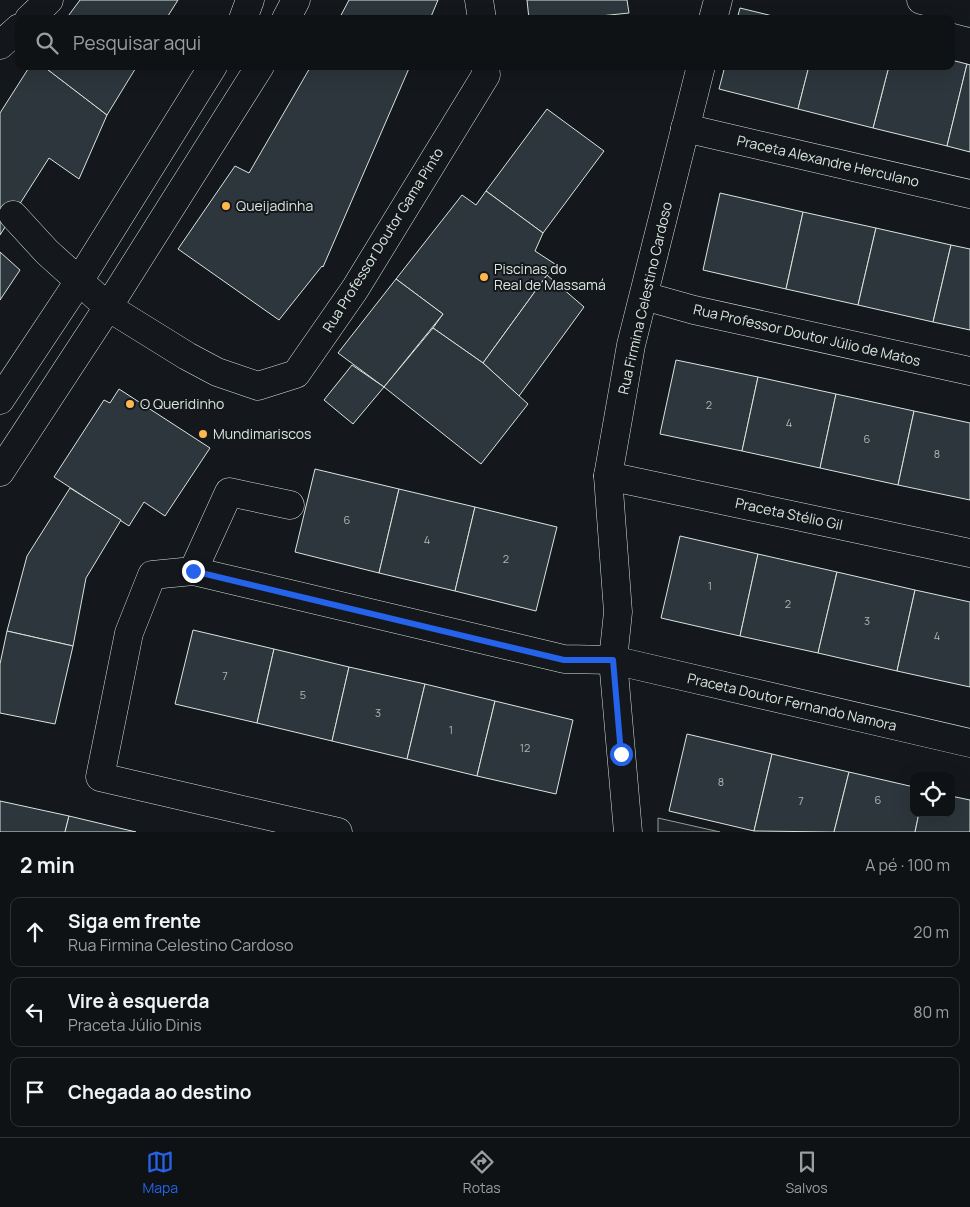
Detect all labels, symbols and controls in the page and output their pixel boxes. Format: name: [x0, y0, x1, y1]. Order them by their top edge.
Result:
search box: [15, 15, 955, 70]
icon: search: [33, 29, 61, 57]
text: Pesquisar aqui: [73, 30, 201, 56]
street label: Praceta Alexandre Herculano: [735, 130, 921, 191]
street label: Rua Professor Doutor Gama Pinto: [318, 144, 447, 336]
place label: Queijadinha: [236, 196, 313, 215]
marker: Queijadinha: [220, 200, 232, 212]
street label: Rua Firmina Celestino Cardoso: [613, 200, 676, 396]
place label: Piscinas do Real de Massamá: [494, 259, 606, 294]
marker: Piscinas do Real de Massamá: [478, 271, 490, 283]
street label: Rua Professor Doutor Júlio de Matos: [692, 299, 923, 370]
place label: O Queridinho: [140, 394, 224, 413]
house number: 2: [706, 397, 712, 412]
marker: O Queridinho: [124, 398, 136, 410]
house number: 4: [786, 415, 792, 430]
place label: Mundimariscos: [213, 424, 311, 443]
marker: Mundimariscos: [197, 428, 209, 440]
house number: 6: [864, 431, 871, 446]
house number: 8: [934, 446, 940, 461]
street label: Praceta Stélio Gil: [734, 493, 845, 534]
house number: 6: [344, 512, 351, 527]
house number: 4: [424, 532, 430, 547]
house number: 2: [503, 551, 509, 566]
route end: [182, 560, 205, 583]
house number: 1: [708, 578, 712, 593]
house number: 2: [785, 596, 791, 611]
house number: 3: [864, 613, 870, 628]
house number: 4: [934, 628, 940, 643]
house number: 7: [222, 668, 228, 683]
street label: Praceta Doutor Fernando Namora: [686, 668, 899, 735]
house number: 5: [300, 687, 306, 702]
house number: 3: [375, 705, 381, 720]
house number: 1: [449, 722, 453, 737]
house number: 12: [520, 740, 530, 755]
route start: [610, 743, 633, 766]
map controls: [910, 772, 955, 817]
button: locate: [910, 772, 955, 817]
house number: 8: [718, 774, 724, 789]
house number: 6: [875, 792, 882, 807]
house number: 7: [798, 793, 804, 808]
text: 2 min: [20, 851, 75, 879]
text: A pé · 100 m: [865, 854, 950, 876]
text: Siga em frente: [68, 908, 201, 934]
icon: ahead: [21, 918, 49, 946]
text: 20 m: [913, 921, 949, 943]
text: Rua Firmina Celestino Cardoso: [68, 934, 293, 956]
text: Vire à esquerda: [68, 988, 209, 1014]
icon: left: [21, 998, 49, 1026]
text: 80 m: [913, 1001, 949, 1023]
text: Praceta Júlio Dinis: [68, 1014, 202, 1036]
icon: arrive: [21, 1078, 49, 1106]
text: Chegada ao destino: [68, 1079, 251, 1105]
tab: Mapa: [142, 1148, 178, 1197]
tab: Rotas: [463, 1148, 501, 1197]
tab: Salvos: [785, 1148, 828, 1197]

